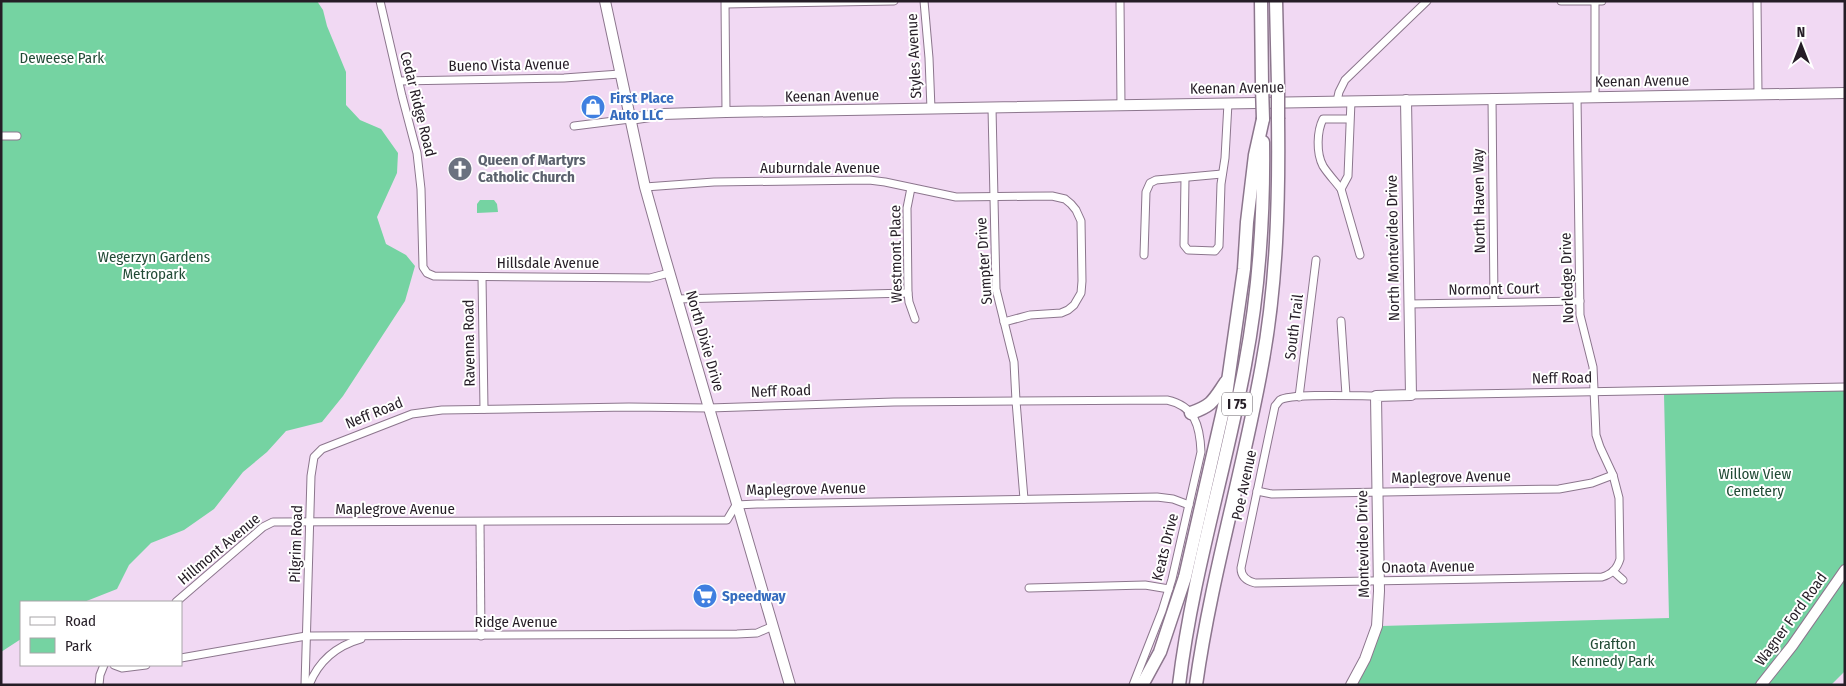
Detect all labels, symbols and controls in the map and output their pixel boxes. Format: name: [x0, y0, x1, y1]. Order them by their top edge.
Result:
street label: Styles Avenue: [903, 13, 925, 99]
north arrow: [1776, 20, 1826, 70]
text: N: [1797, 24, 1805, 41]
park label: Deweese Park: [20, 49, 104, 67]
street label: Cedar Ridge Road: [396, 50, 440, 158]
street label: Bueno Vista Avenue: [448, 55, 570, 75]
street label: Keenan Avenue: [1595, 71, 1689, 91]
street label: Keenan Avenue: [1190, 78, 1284, 98]
street label: Keenan Avenue: [785, 86, 879, 106]
place label: First Place Auto LLC: [609, 89, 674, 124]
shop icon: First Place Auto LLC: [580, 94, 606, 120]
street label: North Haven Way: [1469, 148, 1489, 254]
place label: Queen of Martyrs Catholic Church: [478, 151, 586, 186]
church icon: Queen of Martyrs Catholic Church: [447, 156, 473, 182]
street label: Auburndale Avenue: [760, 159, 880, 177]
street label: North Montevideo Drive: [1383, 175, 1403, 321]
street label: Westmont Place: [886, 205, 906, 303]
street label: Sumpter Drive: [972, 217, 996, 305]
street label: Norledge Drive: [1556, 232, 1578, 324]
park label: Wegerzyn Gardens Metropark: [98, 248, 210, 283]
street label: Hillsdale Avenue: [497, 254, 599, 272]
street label: Normont Court: [1448, 279, 1540, 299]
street label: North Dixie Drive: [682, 288, 728, 394]
street label: South Trail: [1281, 293, 1307, 361]
street label: Ravenna Road: [459, 299, 479, 387]
street label: Neff Road: [1532, 368, 1592, 388]
street label: Neff Road: [751, 381, 811, 401]
road number: I 75: [1222, 392, 1252, 416]
street label: Neff Road: [343, 393, 405, 433]
street label: Poe Avenue: [1228, 448, 1260, 522]
park label: Willow View Cemetery: [1719, 465, 1792, 500]
street label: Maplegrove Avenue: [1391, 467, 1511, 487]
street label: Maplegrove Avenue: [746, 479, 866, 499]
street label: Montevideo Drive: [1353, 490, 1373, 598]
street label: Maplegrove Avenue: [335, 500, 455, 518]
street label: Pilgrim Road: [286, 505, 306, 583]
street label: Hillmont Avenue: [174, 509, 264, 589]
street label: Keats Drive: [1148, 511, 1182, 583]
street label: Onaota Avenue: [1381, 557, 1475, 577]
street label: Wagner Ford Road: [1751, 569, 1831, 669]
supermarket icon: Speedway: [692, 583, 718, 609]
place label: Speedway: [722, 587, 787, 605]
legend: [20, 601, 182, 666]
text: Road: [65, 612, 96, 630]
street label: Ridge Avenue: [475, 613, 557, 631]
park label: Grafton Kennedy Park: [1571, 635, 1655, 670]
text: Park: [65, 637, 92, 655]

